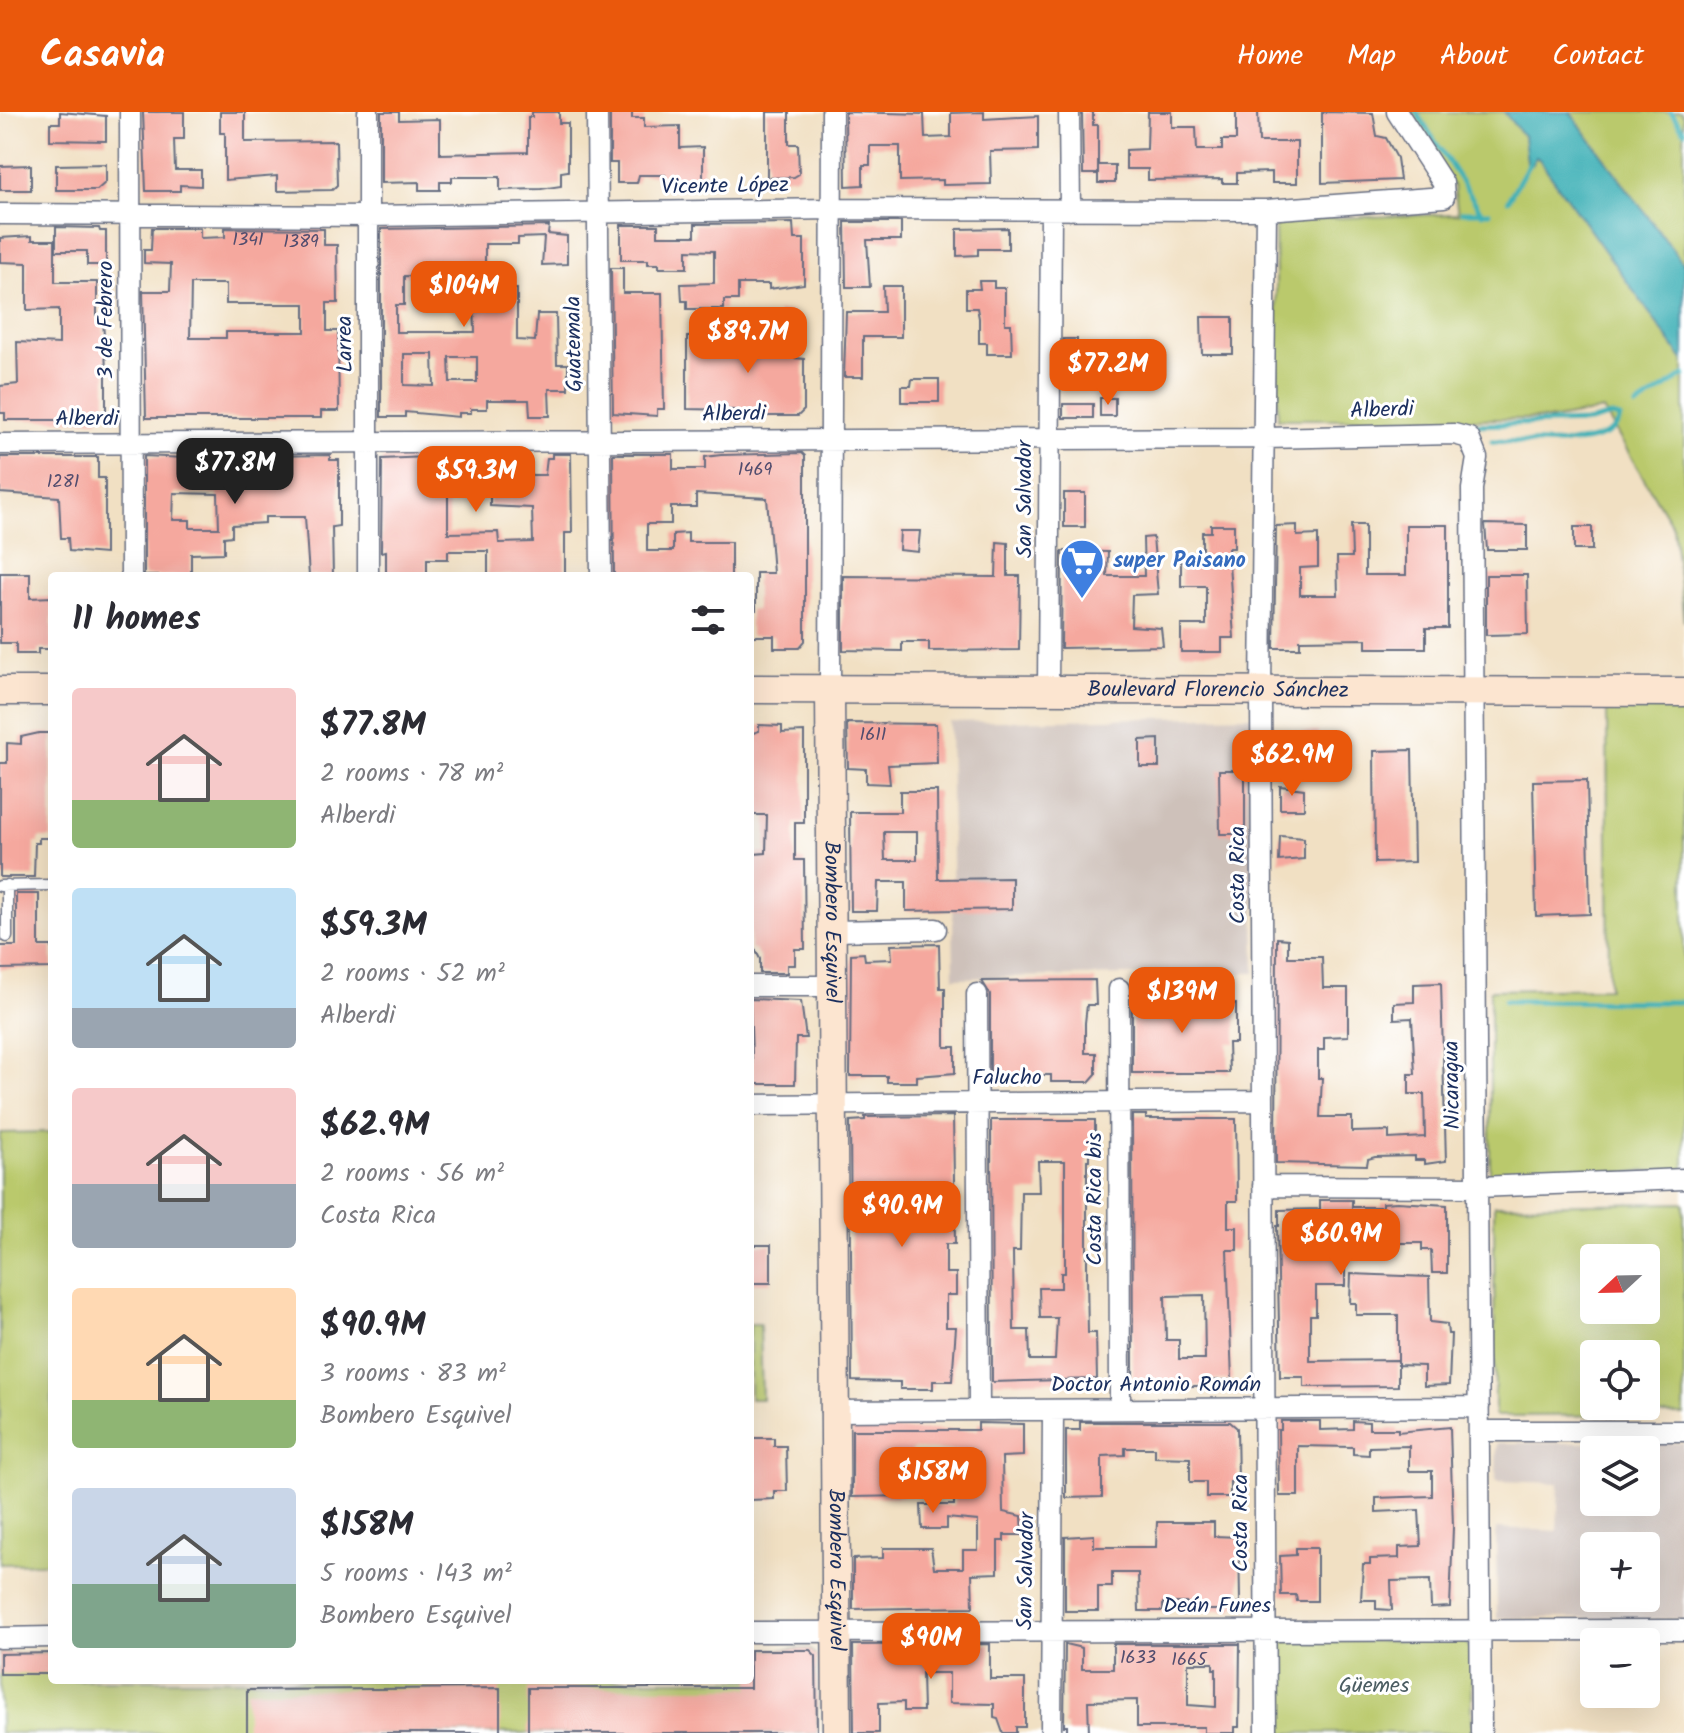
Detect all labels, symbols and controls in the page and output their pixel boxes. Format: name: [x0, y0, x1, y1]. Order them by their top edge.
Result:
text: Casavia: [40, 26, 165, 86]
text: Home: [1237, 34, 1303, 79]
text: Map: [1347, 34, 1396, 79]
text: About: [1440, 34, 1508, 79]
text: Contact: [1552, 34, 1644, 79]
street label: Vicente López: [661, 168, 789, 206]
house number: 1341: [232, 226, 264, 255]
house number: 1389: [283, 228, 319, 257]
street label: 3 de Febrero: [89, 261, 124, 379]
pin: $104M: [408, 261, 520, 329]
text: $104M: [429, 266, 499, 308]
street label: Guatemala: [557, 296, 593, 392]
pin: $89.7M: [683, 307, 813, 375]
text: $89.7M: [707, 312, 789, 354]
street label: Larrea: [328, 315, 364, 373]
pin: $77.2M: [1043, 339, 1173, 407]
text: $77.2M: [1068, 344, 1148, 386]
street label: Alberdi: [1350, 392, 1415, 430]
street label: Alberdi: [702, 397, 767, 433]
street label: Alberdi: [55, 402, 120, 437]
pin: $77.8M: [170, 438, 300, 506]
street label: San Salvador: [1008, 438, 1043, 558]
text: $77.8M: [194, 443, 276, 485]
pin: $59.3M: [411, 446, 541, 514]
text: $59.3M: [435, 451, 517, 493]
house number: 1469: [738, 456, 772, 485]
house number: 1281: [47, 468, 79, 497]
supermarket icon: super Paisano: [1058, 537, 1106, 600]
place label: super Paisano: [1113, 544, 1246, 579]
text: 11 homes: [72, 593, 201, 647]
icon: filters: [686, 598, 730, 642]
street label: Boulevard Florencio Sánchez: [1087, 673, 1349, 708]
text: $77.8M: [320, 699, 426, 753]
icon: home: [136, 720, 232, 816]
house number: 1611: [860, 721, 886, 750]
pin: $62.9M: [1227, 730, 1357, 798]
text: $62.9M: [1250, 735, 1334, 777]
text: 2 rooms · 78 m²: [320, 753, 503, 795]
text: Alberdi: [320, 795, 395, 837]
street label: Costa Rica: [1221, 826, 1256, 924]
street label: Bombero Esquivel: [814, 841, 850, 1004]
text: $59.3M: [320, 899, 427, 953]
icon: home: [136, 920, 232, 1016]
text: 2 rooms · 52 m²: [320, 953, 505, 995]
pin: $139M: [1126, 967, 1238, 1035]
text: $139M: [1147, 972, 1217, 1014]
text: Alberdi: [320, 995, 395, 1037]
street label: Nicaragua: [1435, 1040, 1471, 1130]
street label: Falucho: [972, 1061, 1042, 1096]
text: $62.9M: [320, 1099, 429, 1153]
icon: home: [136, 1120, 232, 1216]
street label: Costa Rica bis: [1078, 1132, 1113, 1266]
text: 2 rooms · 56 m²: [320, 1153, 504, 1195]
pin: $90.9M: [837, 1181, 967, 1249]
text: $90.9M: [862, 1186, 942, 1228]
text: Costa Rica: [320, 1195, 436, 1237]
pin: $60.9M: [1276, 1209, 1406, 1277]
text: $60.9M: [1300, 1214, 1382, 1256]
north arrow: [1580, 1244, 1660, 1324]
map controls: [1580, 1244, 1660, 1708]
text: $90.9M: [320, 1299, 426, 1353]
icon: home: [136, 1320, 232, 1416]
button: locate: [1580, 1340, 1660, 1420]
text: 3 rooms · 83 m²: [320, 1353, 506, 1395]
street label: Doctor Antonio Román: [1051, 1368, 1261, 1403]
text: Bombero Esquivel: [320, 1395, 512, 1437]
button: layers: [1580, 1436, 1660, 1516]
pin: $158M: [877, 1447, 989, 1515]
text: $158M: [897, 1452, 969, 1494]
street label: Costa Rica: [1224, 1474, 1259, 1572]
street label: Bombero Esquivel: [818, 1489, 854, 1652]
text: $158M: [320, 1499, 413, 1553]
street label: San Salvador: [1008, 1510, 1046, 1630]
icon: home: [136, 1520, 232, 1616]
button: +: [1580, 1532, 1660, 1612]
text: 5 rooms · 143 m²: [320, 1553, 512, 1595]
street label: Deán Funes: [1163, 1589, 1272, 1624]
text: Bombero Esquivel: [320, 1595, 512, 1637]
pin: $90M: [884, 1613, 978, 1681]
text: $90M: [900, 1618, 962, 1660]
button: −: [1580, 1628, 1660, 1708]
house number: 1633: [1120, 1644, 1156, 1673]
house number: 1665: [1171, 1646, 1208, 1675]
park label: Güemes: [1339, 1669, 1410, 1704]

